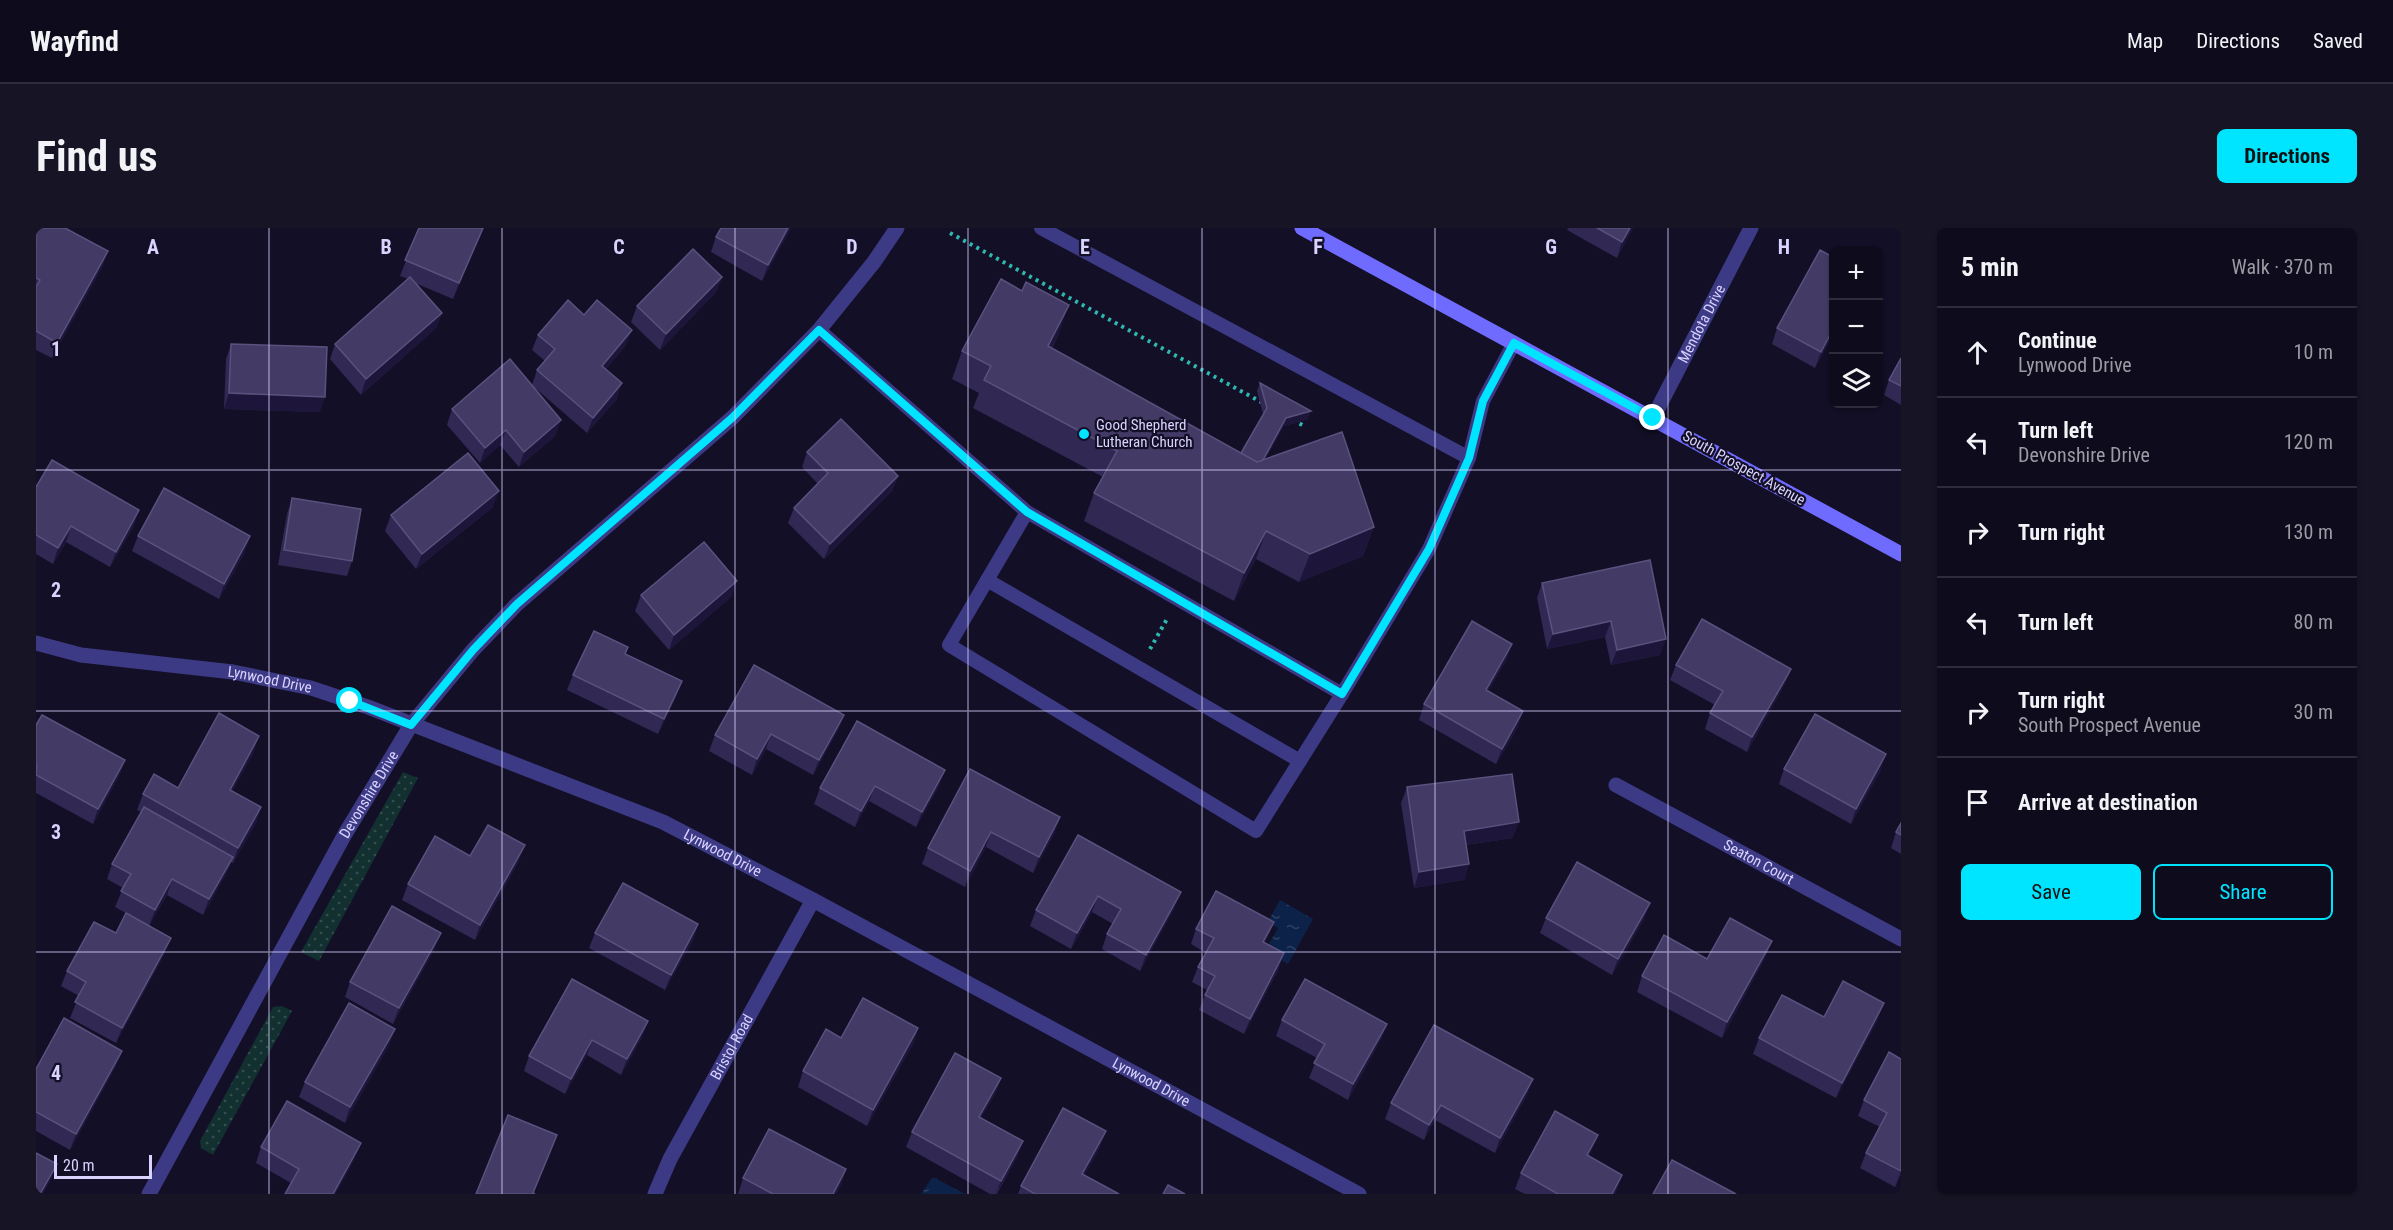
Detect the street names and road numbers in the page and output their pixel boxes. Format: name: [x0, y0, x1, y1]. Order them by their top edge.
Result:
street label: Mendota Drive: [1674, 282, 1729, 366]
street label: South Prospect Avenue: [1680, 427, 1808, 509]
street label: Lynwood Drive: [227, 662, 313, 697]
street label: Devonshire Drive: [336, 748, 402, 842]
street label: Lynwood Drive: [681, 825, 765, 881]
street label: Seaton Court: [1720, 836, 1797, 888]
street label: Bristol Road: [707, 1011, 757, 1083]
street label: Lynwood Drive: [1109, 1054, 1193, 1110]

